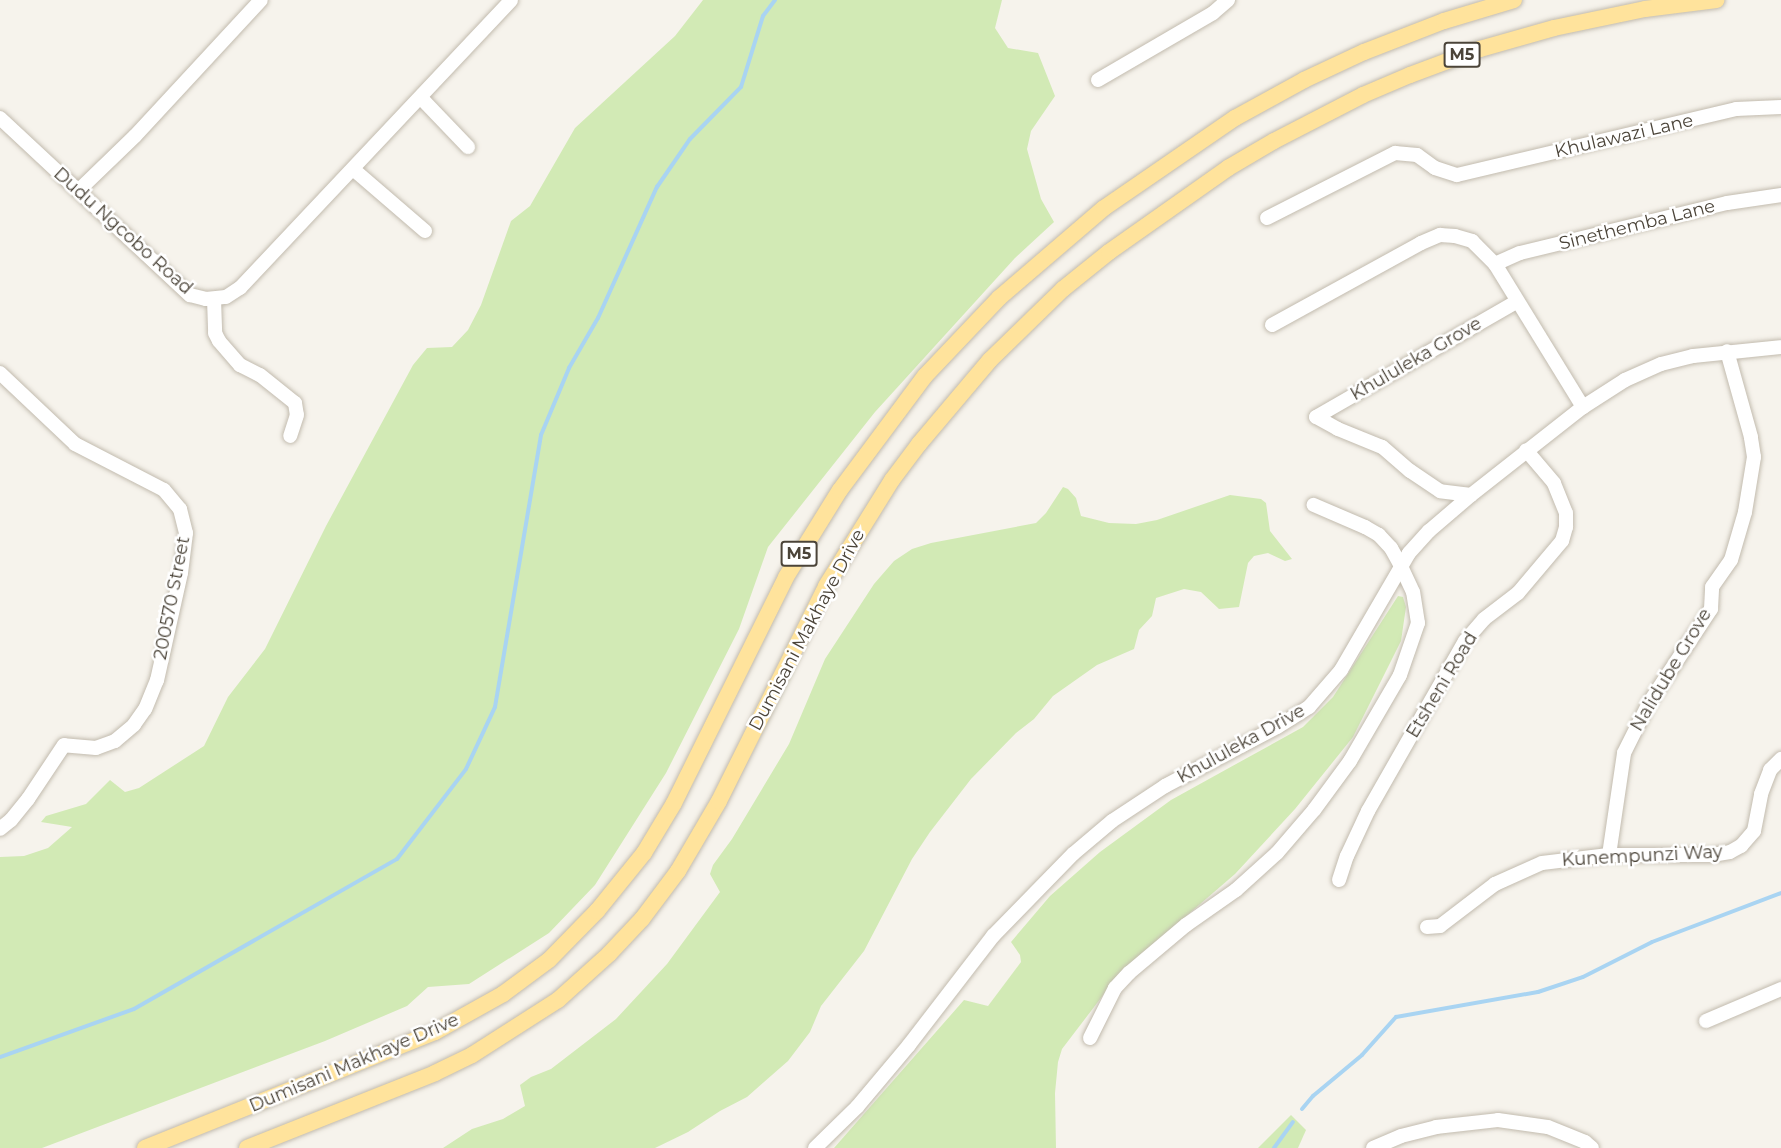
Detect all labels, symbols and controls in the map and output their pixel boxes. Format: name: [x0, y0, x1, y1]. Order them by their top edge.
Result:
road number: M5: [1442, 42, 1482, 68]
street label: Khulawazi Lane: [1553, 110, 1695, 162]
street label: Dudu Ngcobo Road: [49, 163, 197, 299]
street label: Sinethemba Lane: [1557, 195, 1717, 255]
street label: Khululeka Grove: [1347, 313, 1485, 405]
street label: Dumisani Makhaye Drive: [745, 525, 869, 735]
street label: 200570 Street: [149, 534, 195, 662]
road number: M5: [780, 541, 818, 567]
street label: Nalidube Grove: [1626, 605, 1716, 735]
street label: Etsheni Road: [1402, 628, 1482, 742]
street label: Khululeka Drive: [1173, 700, 1309, 788]
street label: Kunempunzi Way: [1561, 841, 1723, 871]
street label: Dumisani Makhaye Drive: [246, 1009, 462, 1117]

